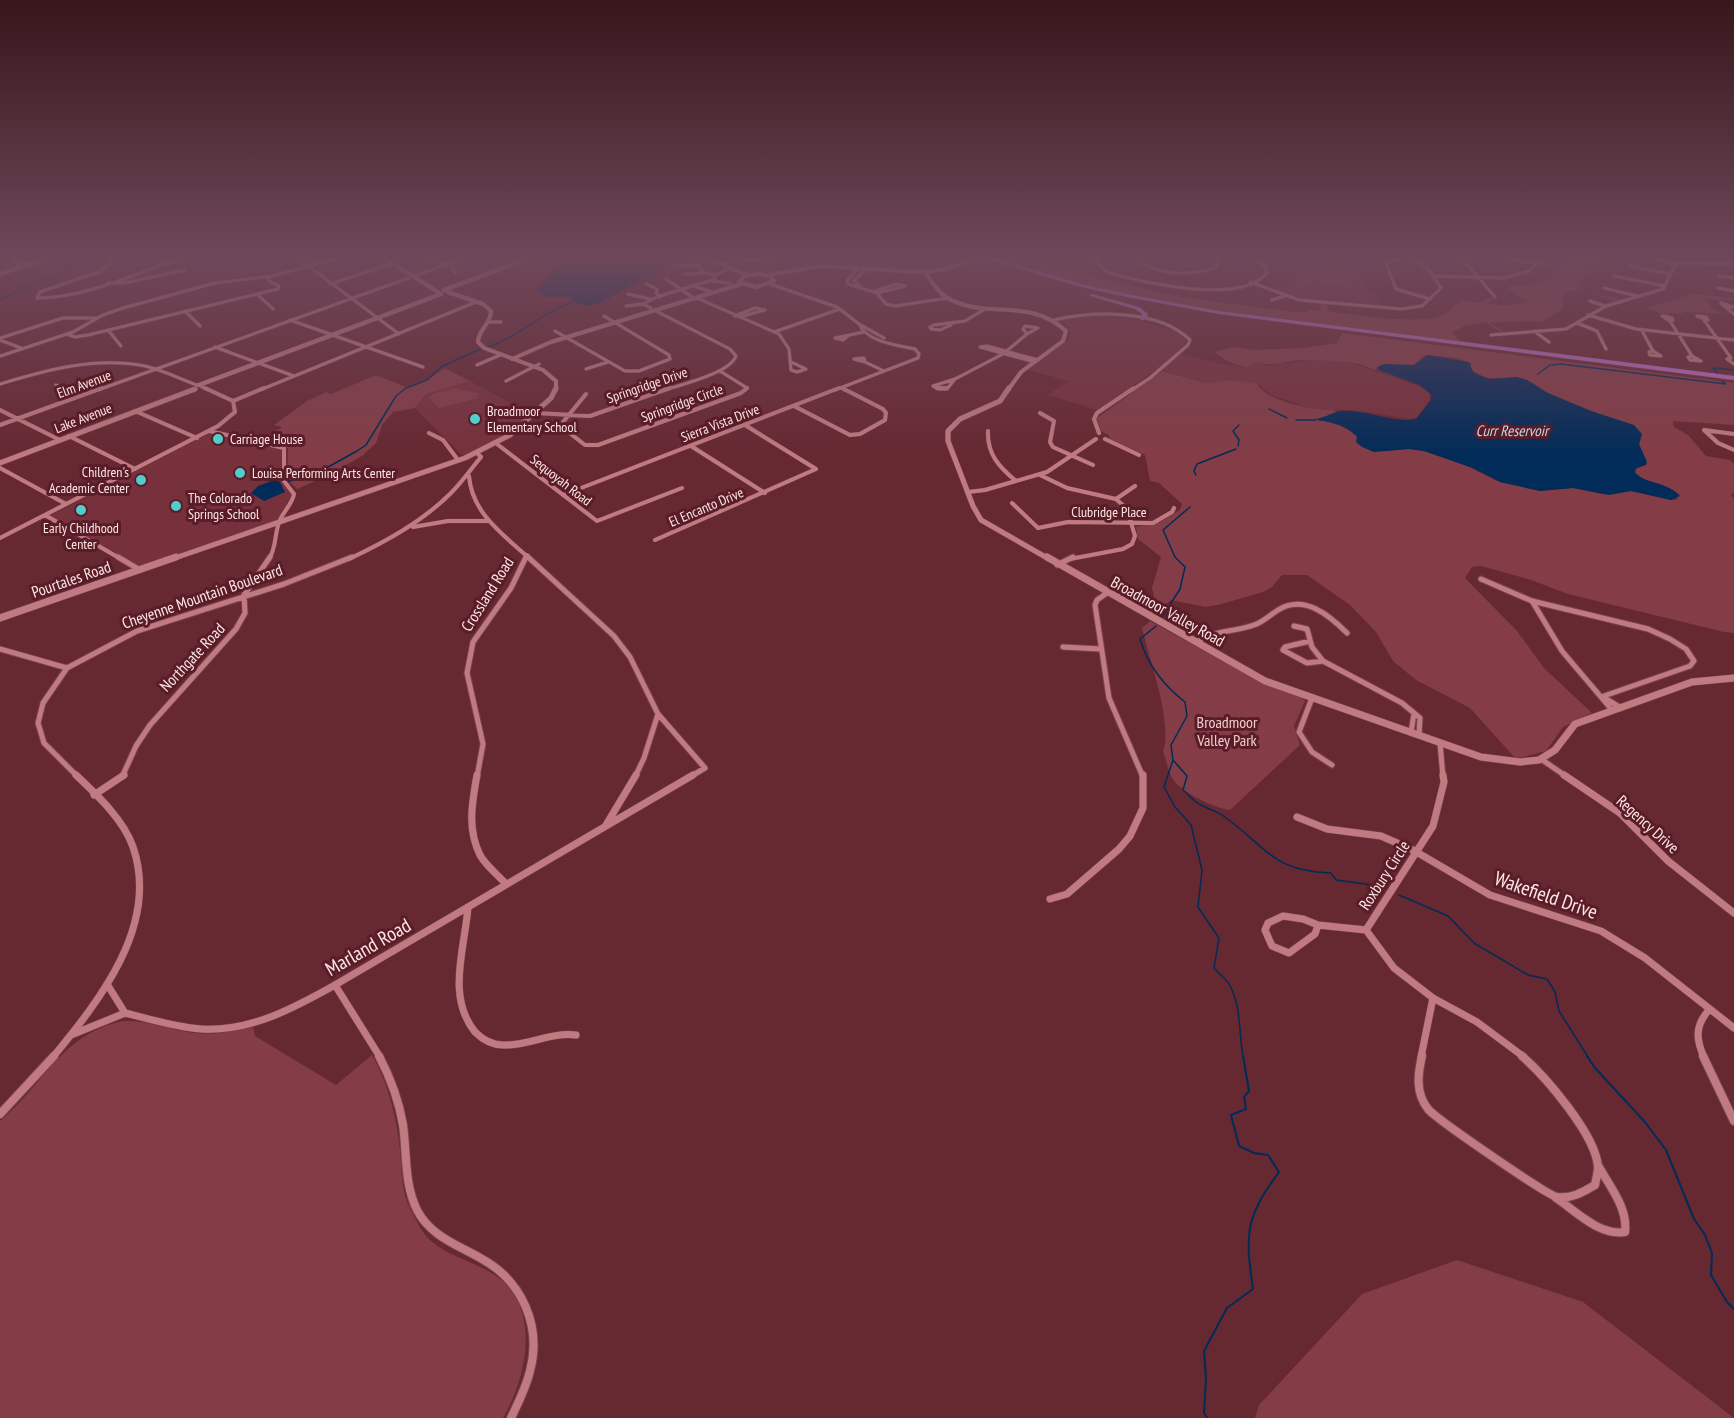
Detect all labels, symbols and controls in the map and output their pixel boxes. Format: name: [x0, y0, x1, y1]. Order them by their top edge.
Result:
street label: Springridge Drive: [604, 363, 690, 407]
street label: Elm Avenue: [54, 366, 114, 402]
street label: Springridge Circle: [638, 380, 726, 426]
street label: Lake Avenue: [52, 399, 115, 437]
street label: Sierra Vista Drive: [678, 400, 762, 446]
place label: Broadmoor Elementary School: [487, 402, 577, 436]
marker: Broadmoor Elementary School: [468, 412, 482, 426]
water label: Curr Reservoir: [1476, 421, 1550, 440]
place label: Carriage House: [230, 430, 303, 448]
marker: Carriage House: [211, 432, 225, 446]
street label: Sequoyah Road: [526, 450, 596, 510]
place label: Children's Academic Center: [49, 463, 129, 497]
place label: Louisa Performing Arts Center: [252, 464, 395, 482]
marker: Louisa Performing Arts Center: [233, 466, 247, 480]
marker: Children's Academic Center: [134, 473, 148, 487]
street label: El Encanto Drive: [666, 483, 746, 531]
place label: The Colorado Springs School: [188, 489, 260, 523]
marker: The Colorado Springs School: [169, 499, 183, 513]
marker: Early Childhood Center: [74, 503, 88, 517]
street label: Clubridge Place: [1071, 503, 1147, 521]
place label: Early Childhood Center: [43, 519, 119, 553]
street label: Crossland Road: [456, 553, 518, 635]
street label: Pourtales Road: [29, 556, 113, 602]
street label: Cheyenne Mountain Boulevard: [119, 559, 285, 633]
street label: Broadmoor Valley Road: [1108, 571, 1228, 651]
street label: Northgate Road: [155, 618, 229, 695]
park label: Broadmoor Valley Park: [1196, 712, 1258, 750]
street label: Regency Drive: [1612, 791, 1684, 857]
street label: Roxbury Circle: [1354, 837, 1414, 913]
street label: Wakefield Drive: [1491, 865, 1601, 925]
street label: Marland Road: [320, 912, 416, 982]

